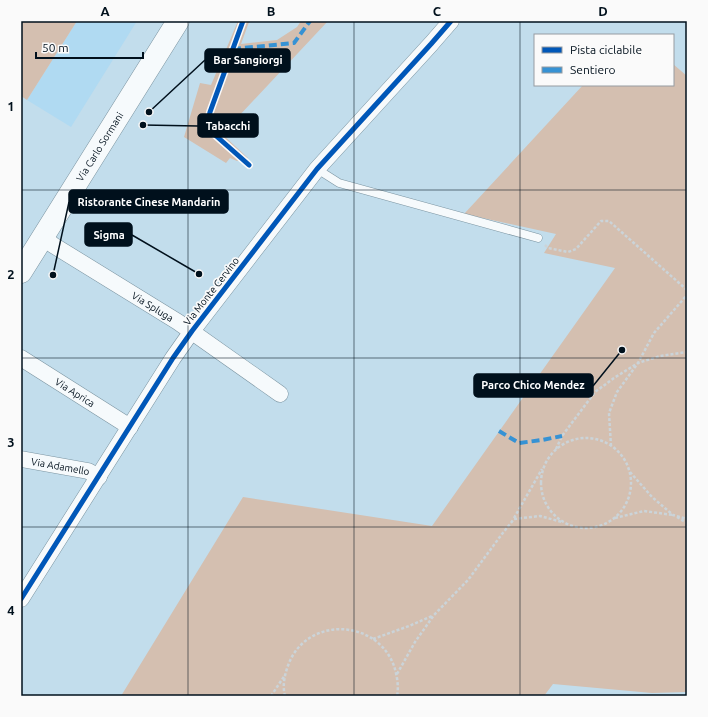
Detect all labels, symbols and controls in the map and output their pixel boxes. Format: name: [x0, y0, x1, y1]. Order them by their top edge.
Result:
text: A: [100, 4, 110, 18]
text: B: [267, 4, 276, 18]
text: C: [433, 4, 442, 18]
text: D: [598, 4, 608, 18]
scale bar: [36, 34, 143, 60]
legend: [534, 34, 674, 86]
text: 50 m: [42, 41, 69, 54]
text: Pista ciclabile: [570, 43, 642, 56]
callout: Bar Sangiorgi: [205, 49, 290, 72]
text: Bar Sangiorgi: [213, 54, 283, 66]
text: Sentiero: [570, 63, 616, 76]
text: 1: [7, 99, 15, 113]
street label: Via Carlo Sormani: [74, 110, 126, 183]
callout: Tabacchi: [198, 114, 258, 137]
text: Tabacchi: [206, 120, 250, 132]
callout: Ristorante Cinese Mandarin: [69, 190, 228, 213]
text: Ristorante Cinese Mandarin: [78, 196, 220, 208]
callout: Sigma: [85, 223, 132, 246]
text: Sigma: [93, 229, 125, 241]
street label: Via Monte Cervino: [182, 255, 241, 327]
text: 2: [7, 267, 15, 281]
street label: Via Spluga: [130, 290, 175, 324]
callout: Parco Chico Mendez: [474, 374, 593, 397]
street label: Via Aprica: [53, 376, 97, 409]
text: Parco Chico Mendez: [481, 379, 585, 391]
text: 3: [7, 435, 15, 449]
street label: Via Adamello: [30, 456, 91, 477]
text: 4: [7, 603, 15, 617]

